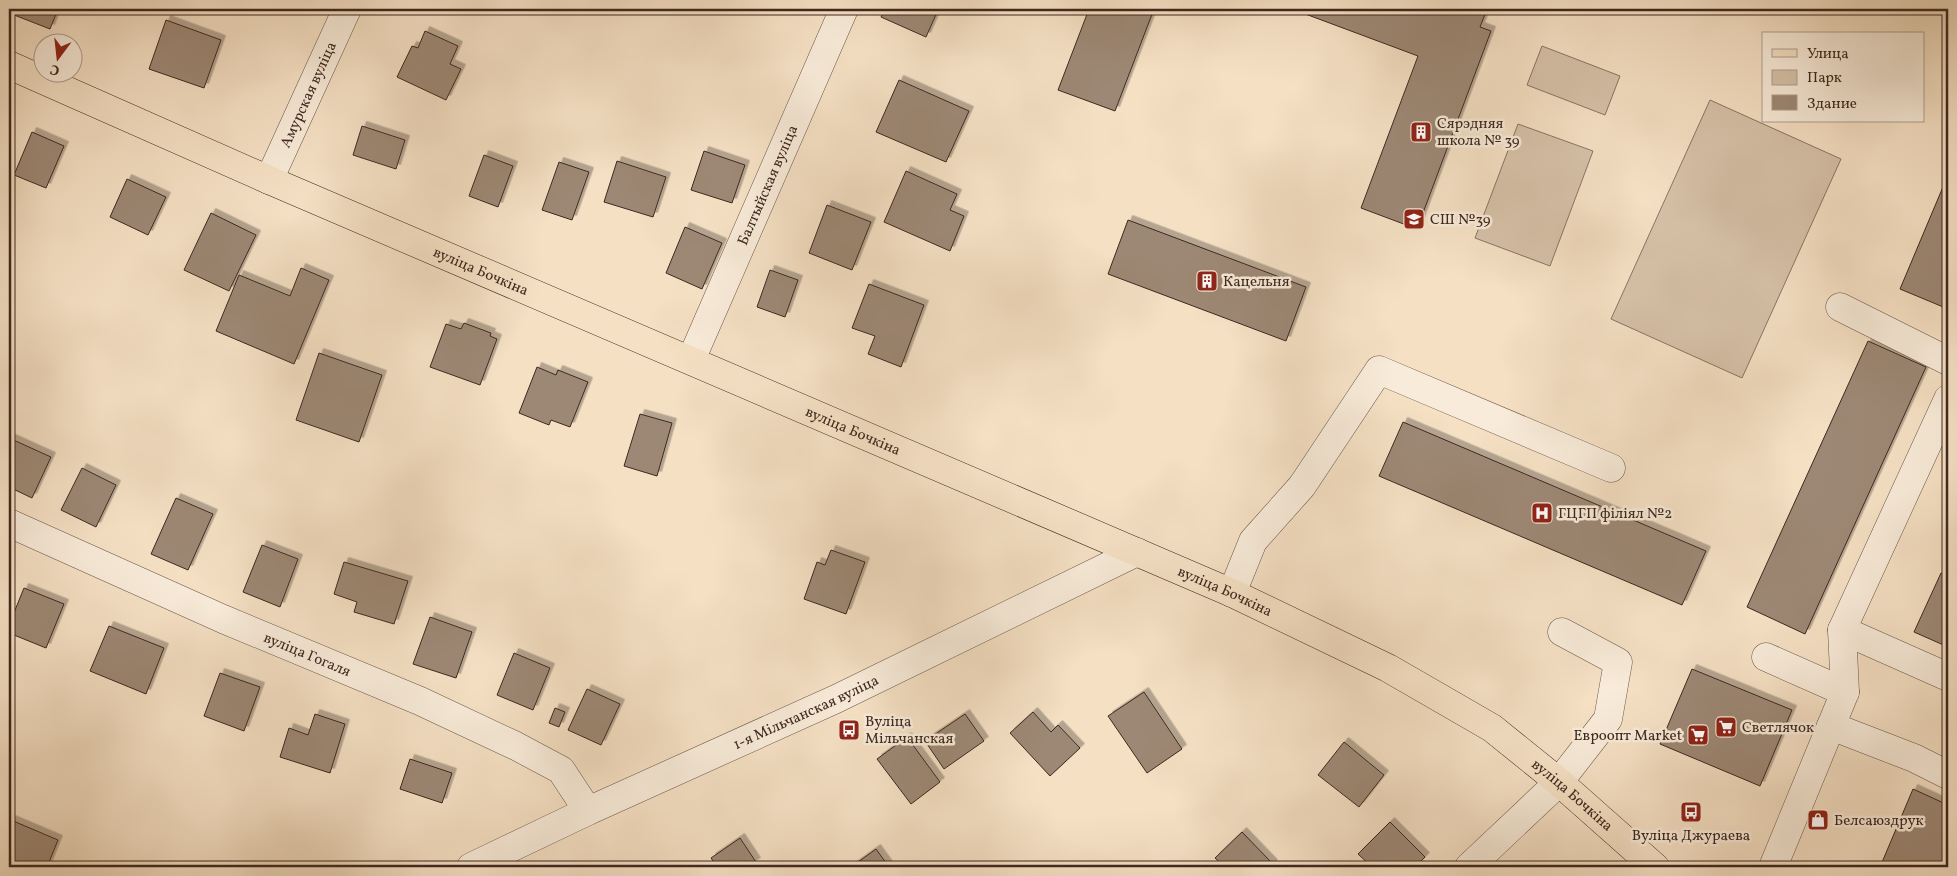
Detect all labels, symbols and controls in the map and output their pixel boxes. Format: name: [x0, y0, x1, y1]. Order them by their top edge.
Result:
north arrow: [32, 32, 82, 82]
legend: [1762, 32, 1924, 122]
street label: Амурская вуліца: [276, 39, 343, 152]
text: Улица: [1807, 44, 1849, 65]
text: С: [48, 59, 62, 79]
text: Парк: [1807, 68, 1842, 89]
text: Здание: [1807, 94, 1857, 115]
place label: Сярэдняя школа № 39: [1437, 114, 1520, 152]
building icon: Сярэдняя школа № 39: [1409, 120, 1433, 144]
street label: Балтыйская вуліца: [733, 122, 804, 249]
school or university icon: СШ №39: [1402, 207, 1426, 231]
place label: СШ №39: [1430, 210, 1491, 231]
street label: вуліца Бочкіна: [430, 243, 531, 302]
building icon: Кацельня: [1195, 269, 1219, 293]
place label: Кацельня: [1223, 272, 1290, 293]
street label: вуліца Бочкіна: [802, 402, 904, 462]
hospital icon: ГЦГП філіял №2: [1530, 501, 1554, 525]
place label: ГЦГП філіял №2: [1558, 504, 1672, 525]
street label: вуліца Бочкіна: [1174, 562, 1275, 623]
street label: вуліца Гогаля: [260, 628, 354, 683]
street label: 1-я Мільчанская вуліца: [730, 671, 883, 756]
place label: Вуліца Мільчанская: [865, 712, 953, 750]
supermarket icon: Светлячок: [1714, 715, 1738, 739]
bus stop icon: Вуліца Мільчанская: [837, 718, 861, 742]
place label: Светлячок: [1742, 718, 1814, 739]
supermarket icon: Евроопт Market: [1686, 723, 1710, 747]
place label: Евроопт Market: [1574, 726, 1682, 747]
street label: вуліца Бочкіна: [1526, 755, 1617, 837]
bus stop icon: Вуліца Джураева: [1679, 800, 1703, 824]
shop icon: Белсаюздрук: [1806, 808, 1830, 832]
place label: Белсаюздрук: [1834, 811, 1924, 832]
place label: Вуліца Джураева: [1632, 826, 1750, 847]

